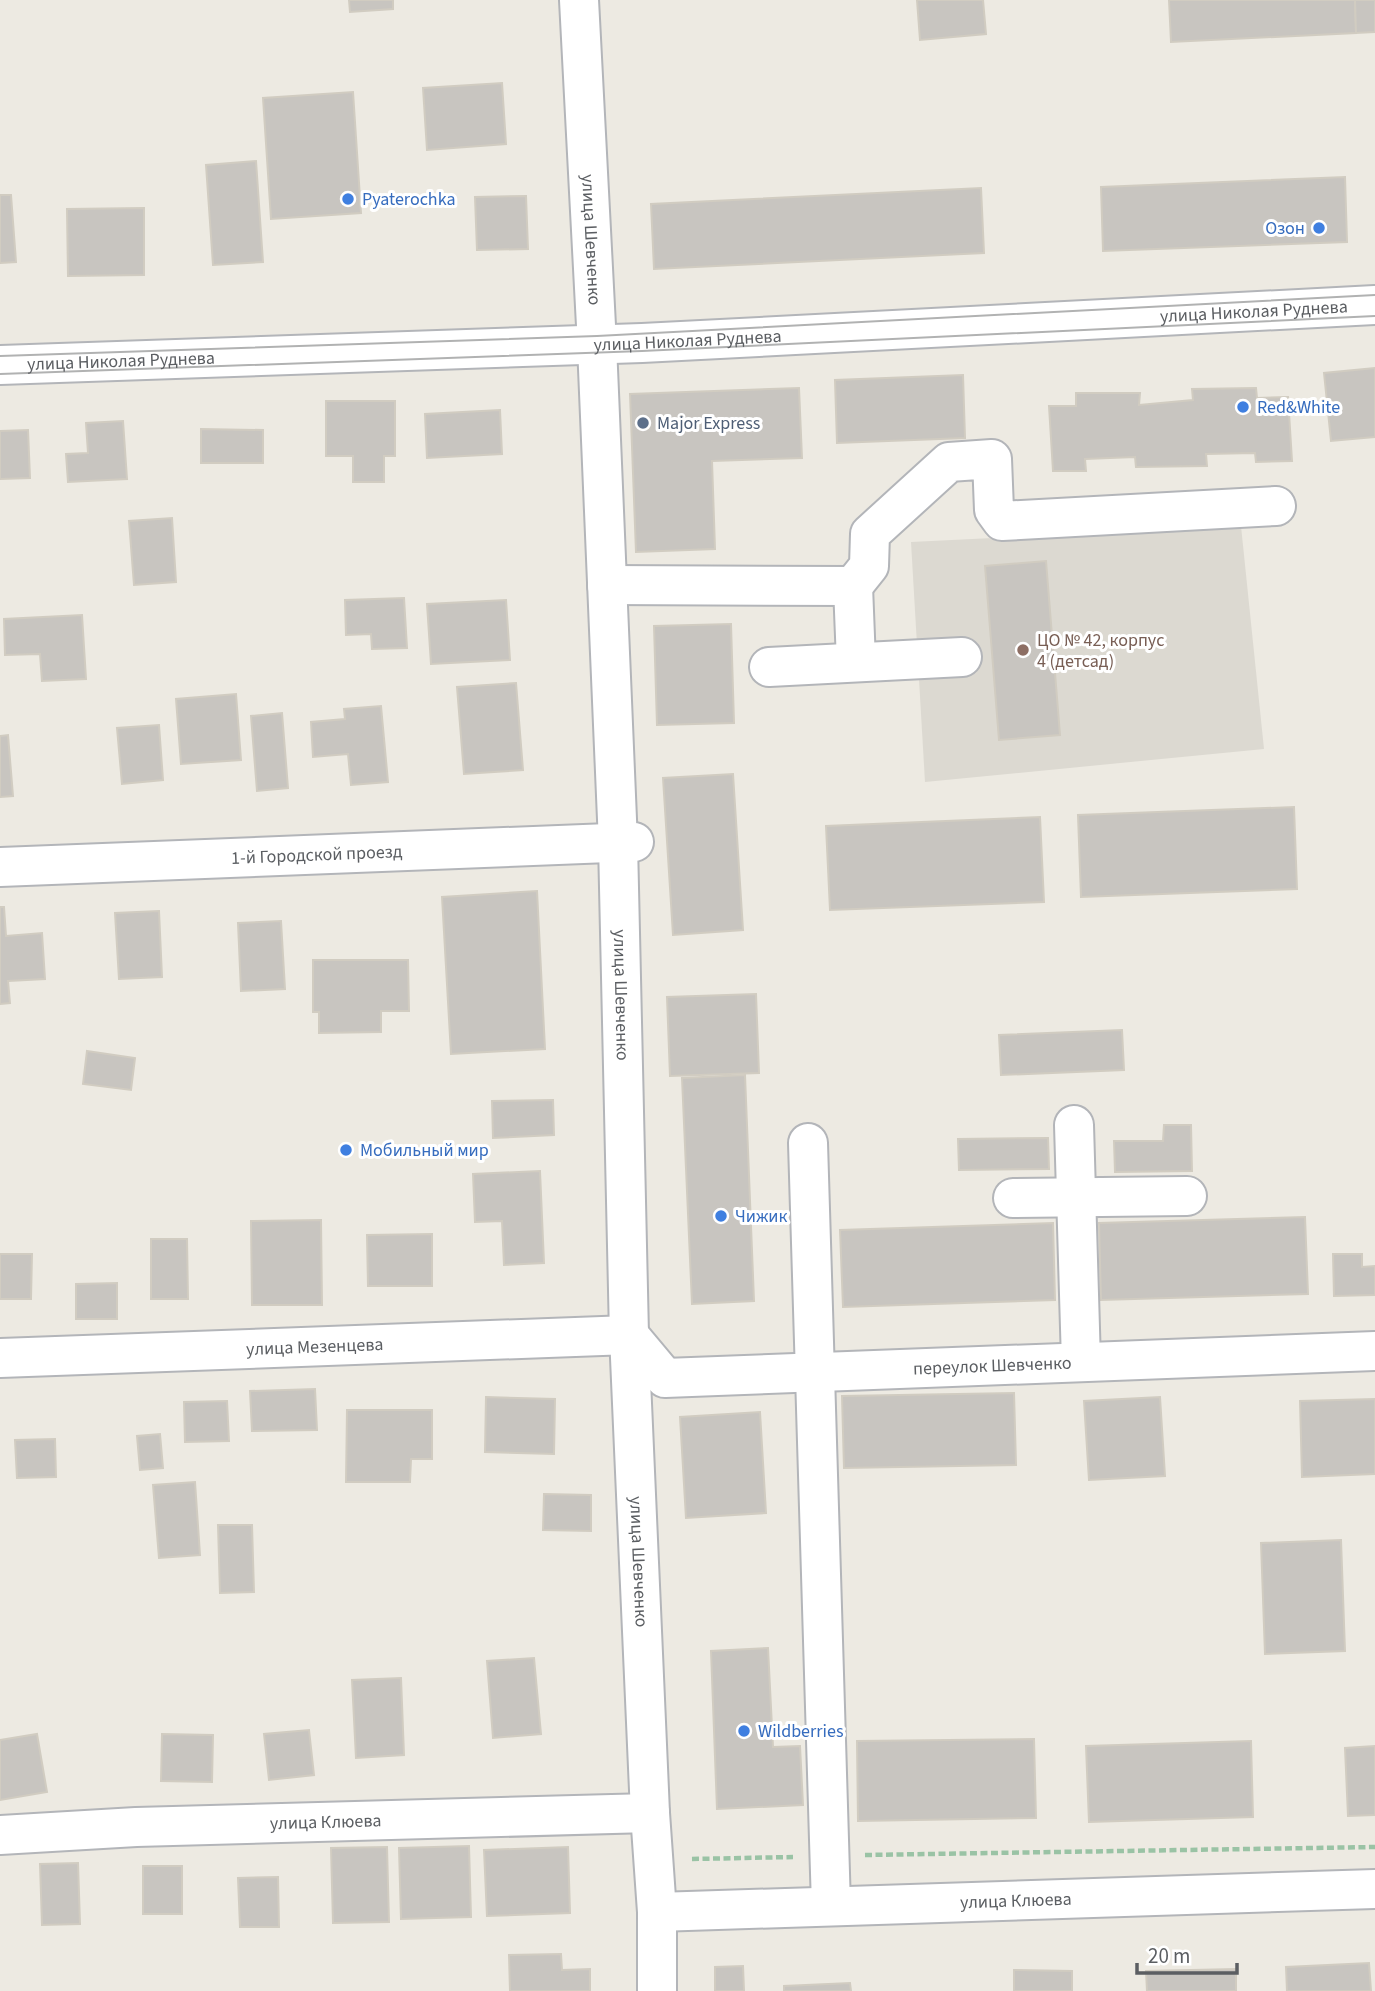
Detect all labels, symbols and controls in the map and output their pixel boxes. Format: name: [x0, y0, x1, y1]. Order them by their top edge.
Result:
street label: улица Шевченко: [576, 174, 607, 306]
place label: Pyaterochka: [362, 187, 455, 212]
marker: Pyaterochka: [340, 191, 356, 207]
place label: Озон: [1265, 216, 1305, 241]
marker: Озон: [1311, 220, 1327, 236]
street label: улица Николая Руднева: [1159, 294, 1348, 329]
street label: улица Николая Руднева: [593, 323, 782, 357]
street label: улица Николая Руднева: [27, 345, 215, 377]
place label: Red&White: [1257, 395, 1340, 420]
marker: Red&White: [1235, 399, 1251, 415]
place label: Major Express: [657, 411, 760, 436]
marker: Major Express: [635, 415, 651, 431]
place label: ЦО № 42, корпус 4 (детсад): [1037, 628, 1164, 674]
marker: ЦО № 42, корпус 4 (детсад): [1015, 642, 1031, 658]
street label: 1-й Городской проезд: [231, 839, 403, 870]
street label: улица Шевченко: [607, 929, 635, 1061]
place label: Мобильный мир: [360, 1138, 489, 1163]
marker: Мобильный мир: [338, 1142, 354, 1158]
place label: Чижик: [735, 1204, 787, 1229]
marker: Чижик: [713, 1208, 729, 1224]
street label: улица Мезенцева: [246, 1331, 384, 1361]
street label: переулок Шевченко: [913, 1350, 1072, 1381]
street label: улица Шевченко: [624, 1496, 654, 1628]
place label: Wildberries: [758, 1719, 843, 1744]
marker: Wildberries: [736, 1723, 752, 1739]
street label: улица Клюева: [270, 1808, 382, 1836]
street label: улица Клюева: [960, 1886, 1072, 1915]
scale bar: [1137, 1932, 1237, 1976]
text: 20 m: [1148, 1941, 1190, 1971]

